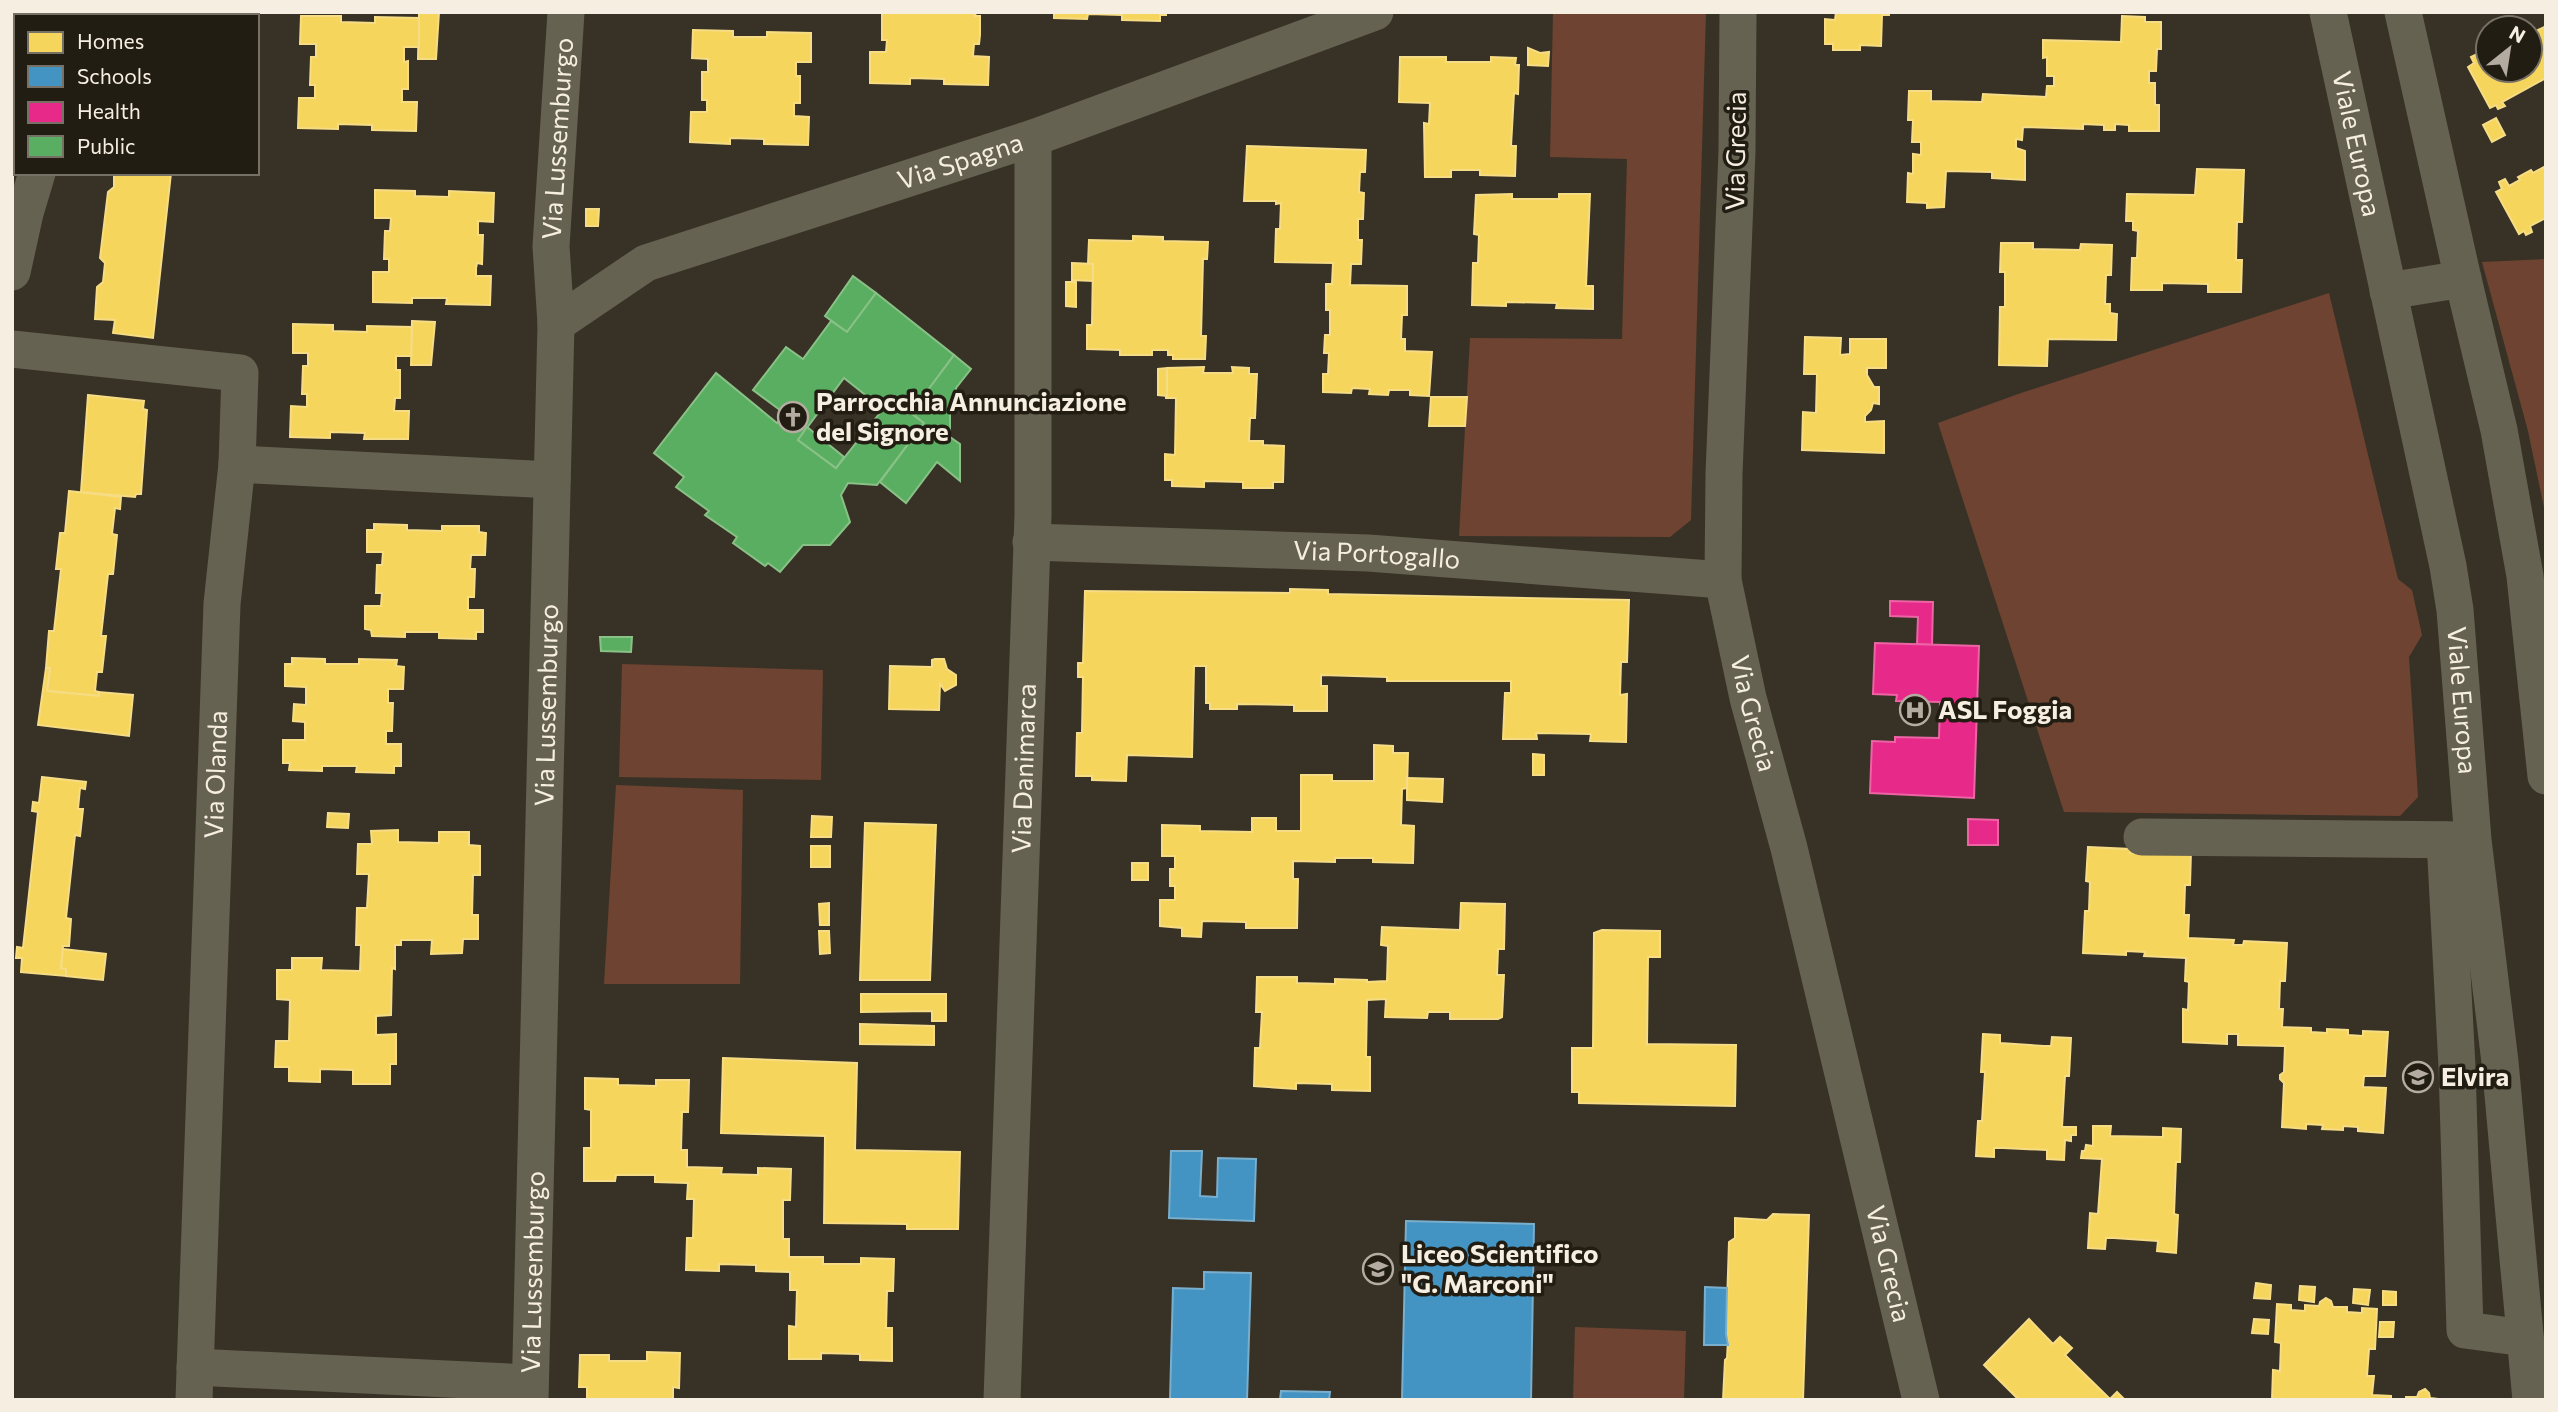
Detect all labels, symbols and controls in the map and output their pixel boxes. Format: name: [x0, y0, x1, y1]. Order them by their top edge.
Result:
legend: [14, 14, 259, 175]
north arrow: [2474, 14, 2544, 84]
text: N: [2506, 20, 2530, 47]
text: Homes: [77, 28, 144, 53]
street label: Via Lussemburgo: [534, 37, 578, 241]
text: Schools: [77, 63, 152, 88]
street label: Viale Europa: [2327, 68, 2389, 219]
street label: Via Grecia: [1718, 91, 1751, 211]
text: Health: [77, 98, 141, 123]
street label: Via Spagna: [893, 125, 1026, 195]
text: Public: [77, 133, 135, 158]
place label: Parrocchia Annunciazione del Signore: [816, 385, 1126, 446]
church icon: Parrocchia Annunciazione del Signore: [776, 400, 810, 434]
street label: Via Portogallo: [1293, 534, 1461, 574]
street label: Via Lussemburgo: [527, 604, 563, 807]
street label: Viale Europa: [2442, 625, 2485, 775]
street label: Via Grecia: [1725, 652, 1784, 775]
street label: Via Danimarca: [1004, 683, 1041, 854]
hospital icon: ASL Foggia: [1898, 693, 1932, 727]
place label: ASL Foggia: [1938, 693, 2072, 724]
street label: Via Olanda: [197, 710, 232, 839]
school or university icon: Elvira: [2401, 1060, 2435, 1094]
place label: Elvira: [2441, 1060, 2509, 1091]
street label: Via Lussemburgo: [514, 1170, 550, 1374]
street label: Via Grecia: [1861, 1202, 1919, 1325]
place label: Liceo Scientifico "G. Marconi": [1401, 1237, 1599, 1298]
school or university icon: Liceo Scientifico "G. Marconi": [1361, 1252, 1395, 1286]

